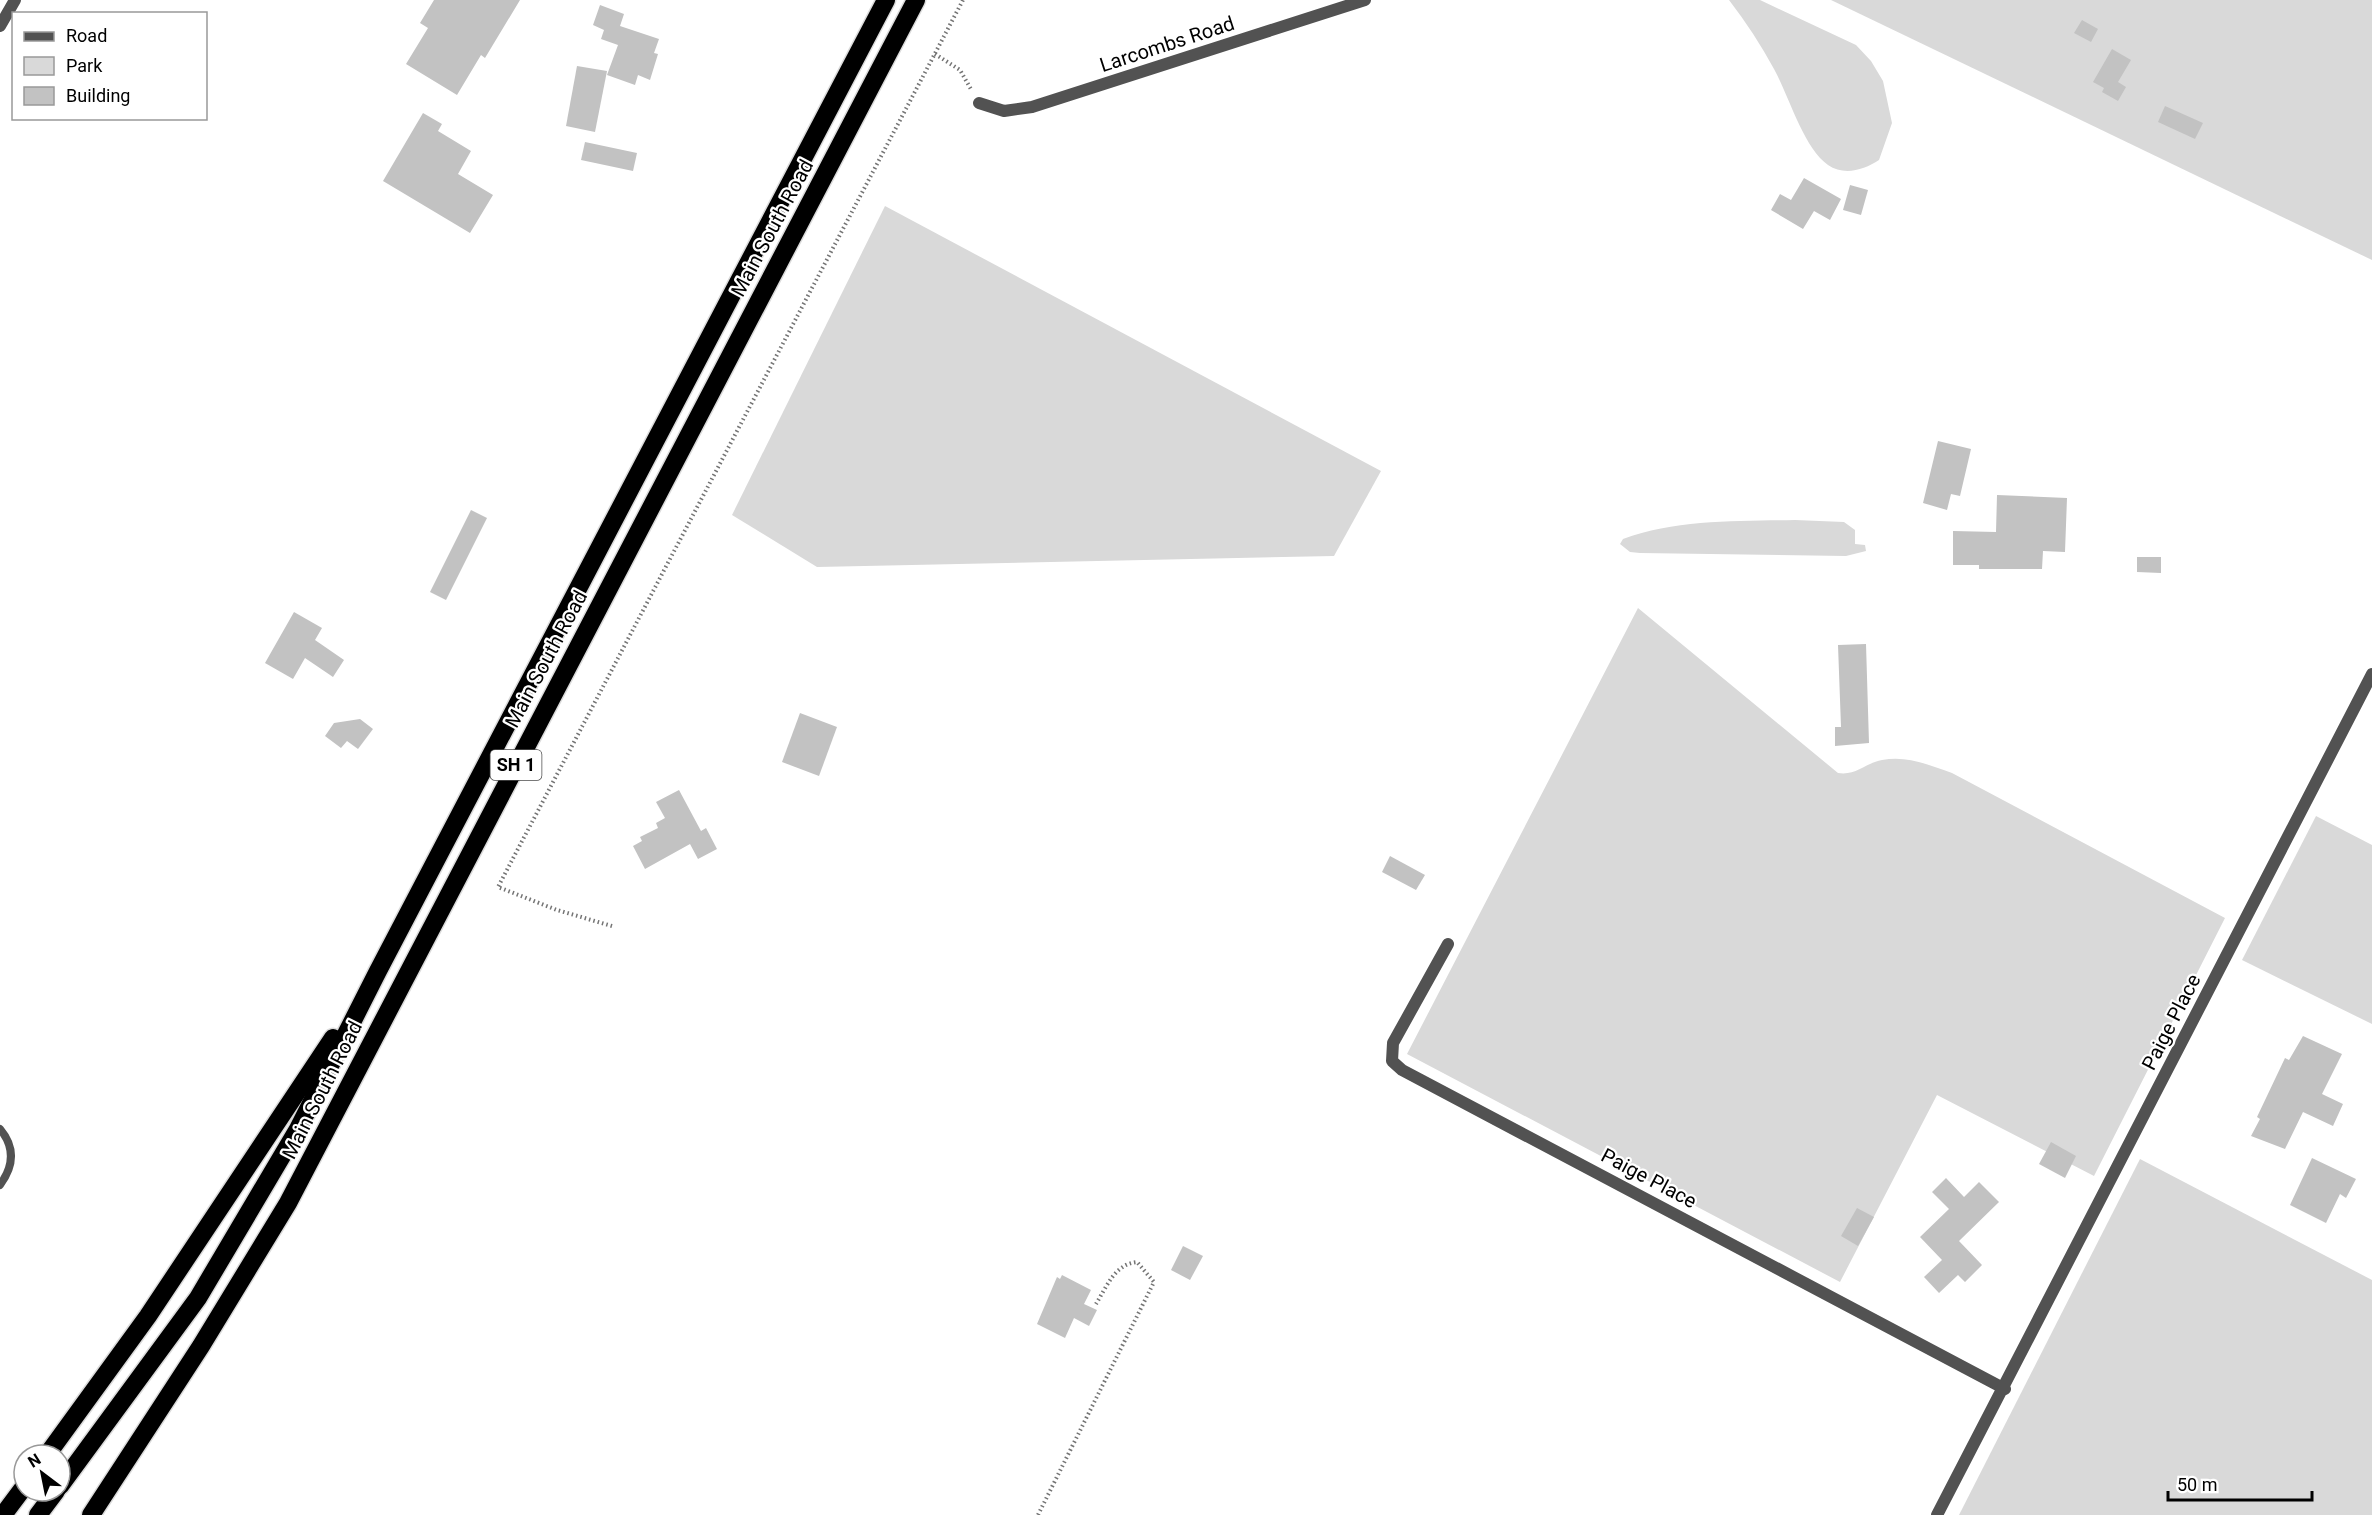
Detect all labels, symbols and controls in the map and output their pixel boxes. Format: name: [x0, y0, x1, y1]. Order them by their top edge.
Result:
street label: Larcombs Road: [1097, 11, 1237, 77]
legend: [12, 12, 207, 120]
text: Road: [66, 25, 107, 46]
text: Park: [66, 55, 103, 76]
text: Building: [66, 85, 130, 106]
street label: Main South Road: [726, 155, 818, 301]
street label: Main South Road: [500, 586, 592, 732]
road number: SH 1: [490, 750, 542, 780]
street label: Paige Place: [2137, 970, 2205, 1074]
street label: Main South Road: [277, 1017, 367, 1163]
street label: Paige Place: [1597, 1143, 1701, 1213]
north arrow: [12, 1443, 72, 1503]
text: N: [24, 1450, 44, 1472]
scale bar: [2168, 1464, 2312, 1502]
text: 50 m: [2177, 1474, 2217, 1495]

